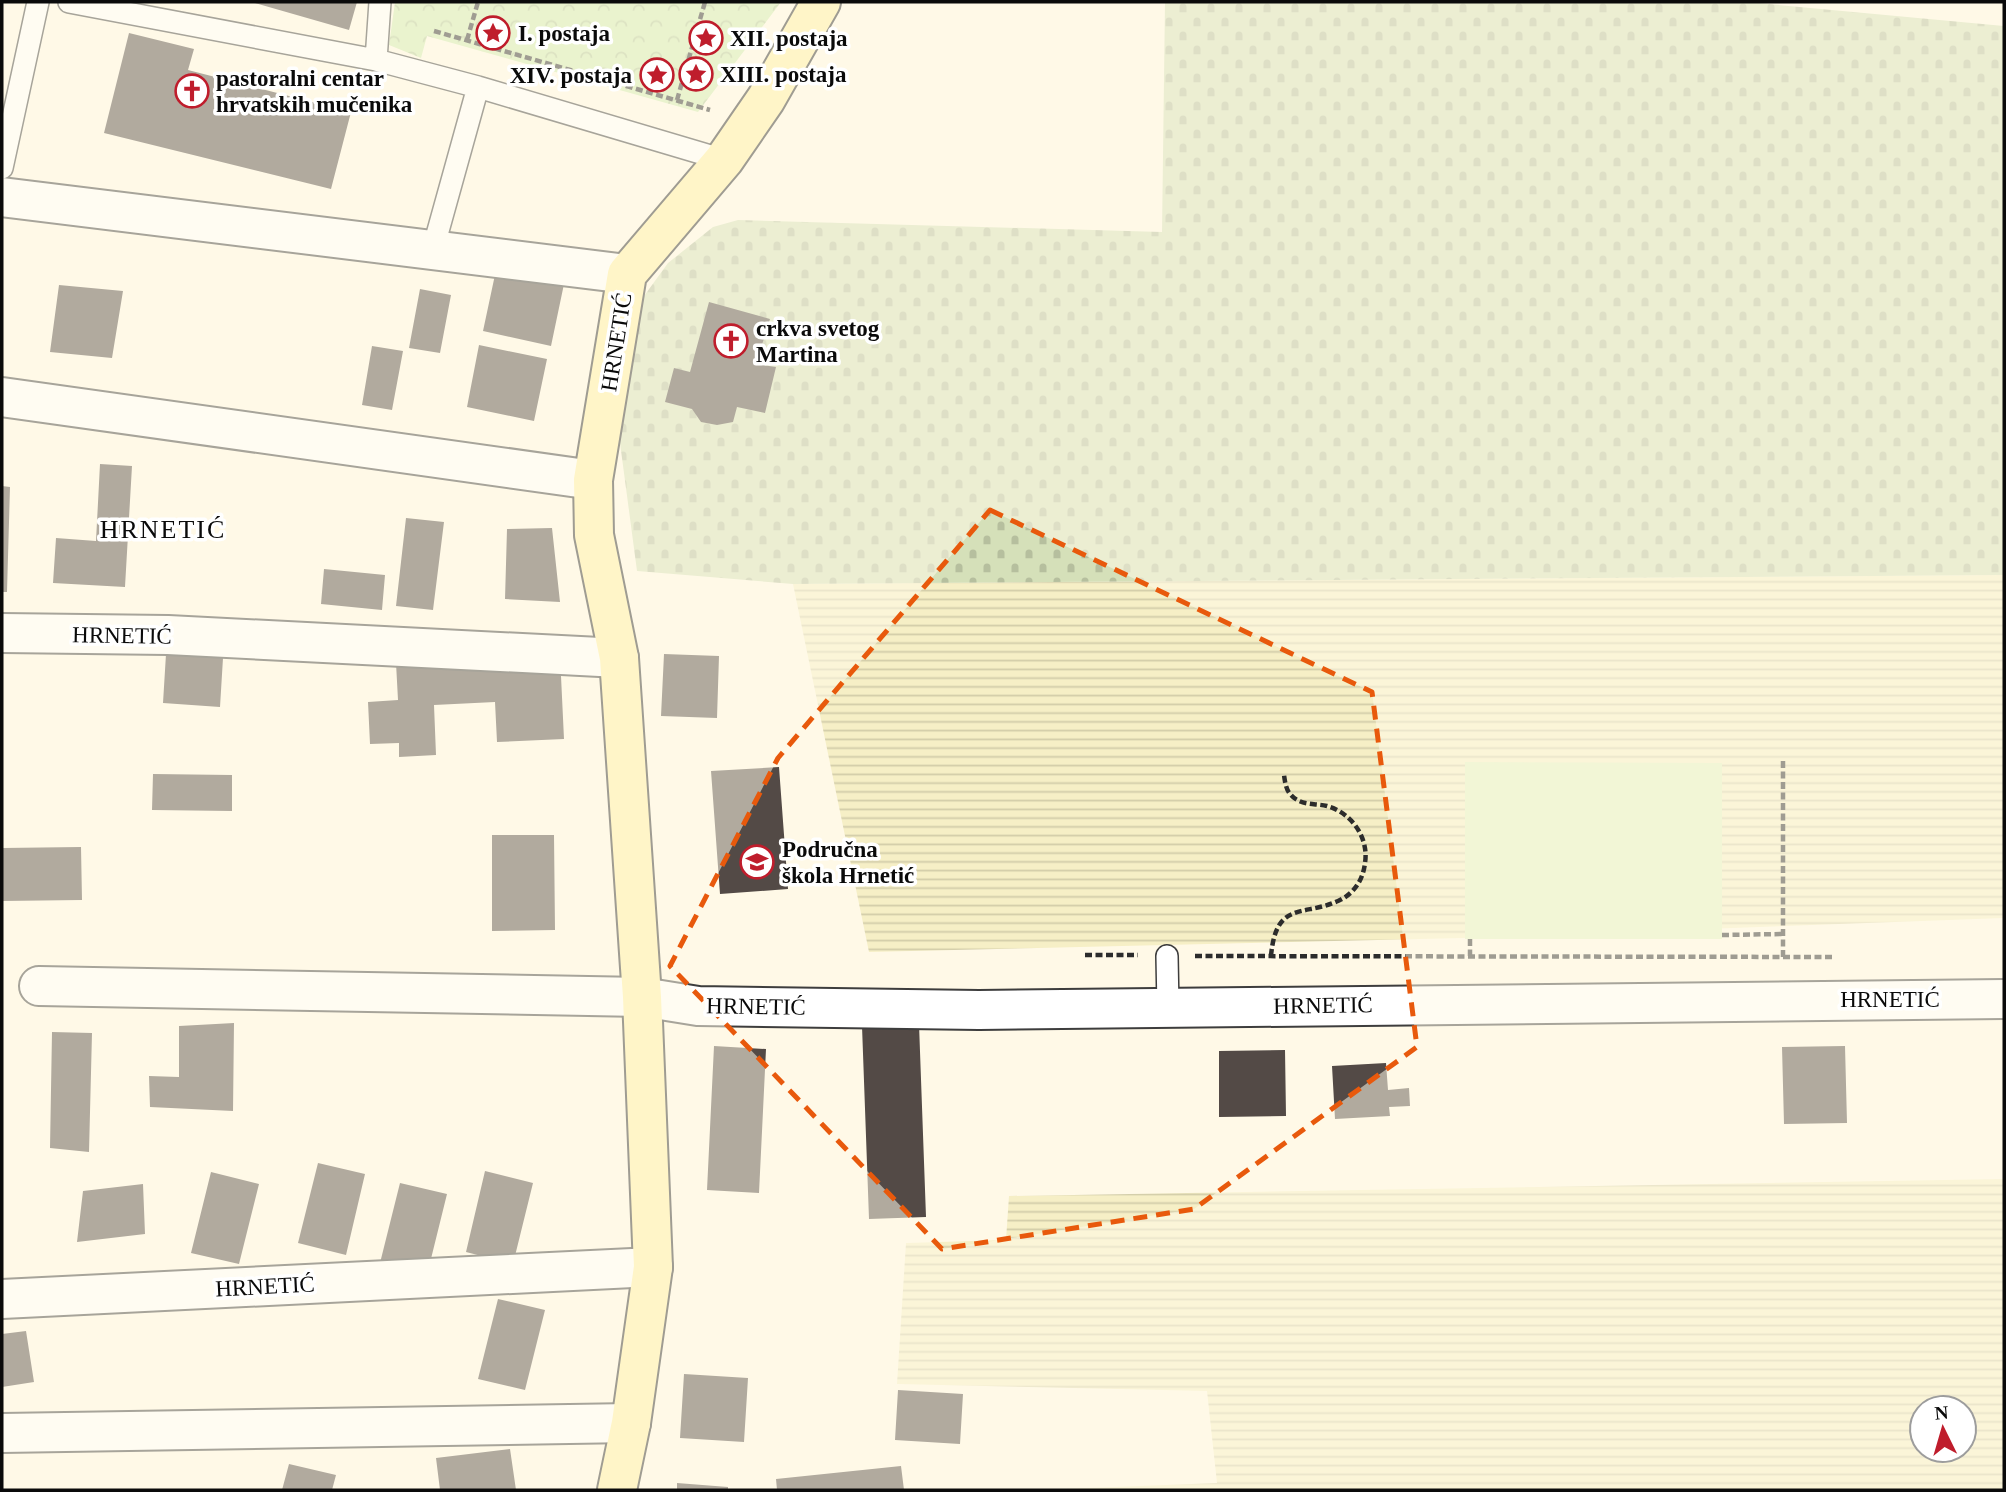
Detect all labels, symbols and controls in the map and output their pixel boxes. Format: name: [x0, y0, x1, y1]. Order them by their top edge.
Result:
place icon: I. postaja: [474, 14, 512, 52]
place icon: XII. postaja: [687, 19, 725, 57]
place label: I. postaja: [518, 21, 611, 46]
place label: XII. postaja: [730, 26, 848, 51]
place icon: XIII. postaja: [677, 55, 715, 93]
place icon: XIV. postaja: [638, 56, 676, 94]
place label: XIII. postaja: [720, 62, 847, 87]
place label: XIV. postaja: [510, 63, 632, 88]
place label: pastoralni centar hrvatskih mučenika: [216, 66, 413, 117]
church icon: pastoralni centar hrvatskih mučenika: [173, 72, 211, 110]
street label: HRNETIĆ: [595, 291, 637, 393]
place label: crkva svetog Martina: [756, 316, 880, 367]
church icon: crkva svetog Martina: [712, 322, 750, 360]
district label: HRNETIĆ: [100, 515, 226, 544]
street label: HRNETIĆ: [72, 621, 172, 649]
place label: Područna škola Hrnetić: [782, 837, 914, 888]
school or university icon: Područna škola Hrnetić: [738, 843, 776, 881]
street label: HRNETIĆ: [1840, 986, 1940, 1012]
street label: HRNETIĆ: [1273, 991, 1373, 1019]
street label: HRNETIĆ: [706, 992, 806, 1020]
street label: HRNETIĆ: [215, 1270, 315, 1302]
north arrow: [1908, 1394, 1978, 1464]
text: N: [1934, 1401, 1950, 1424]

